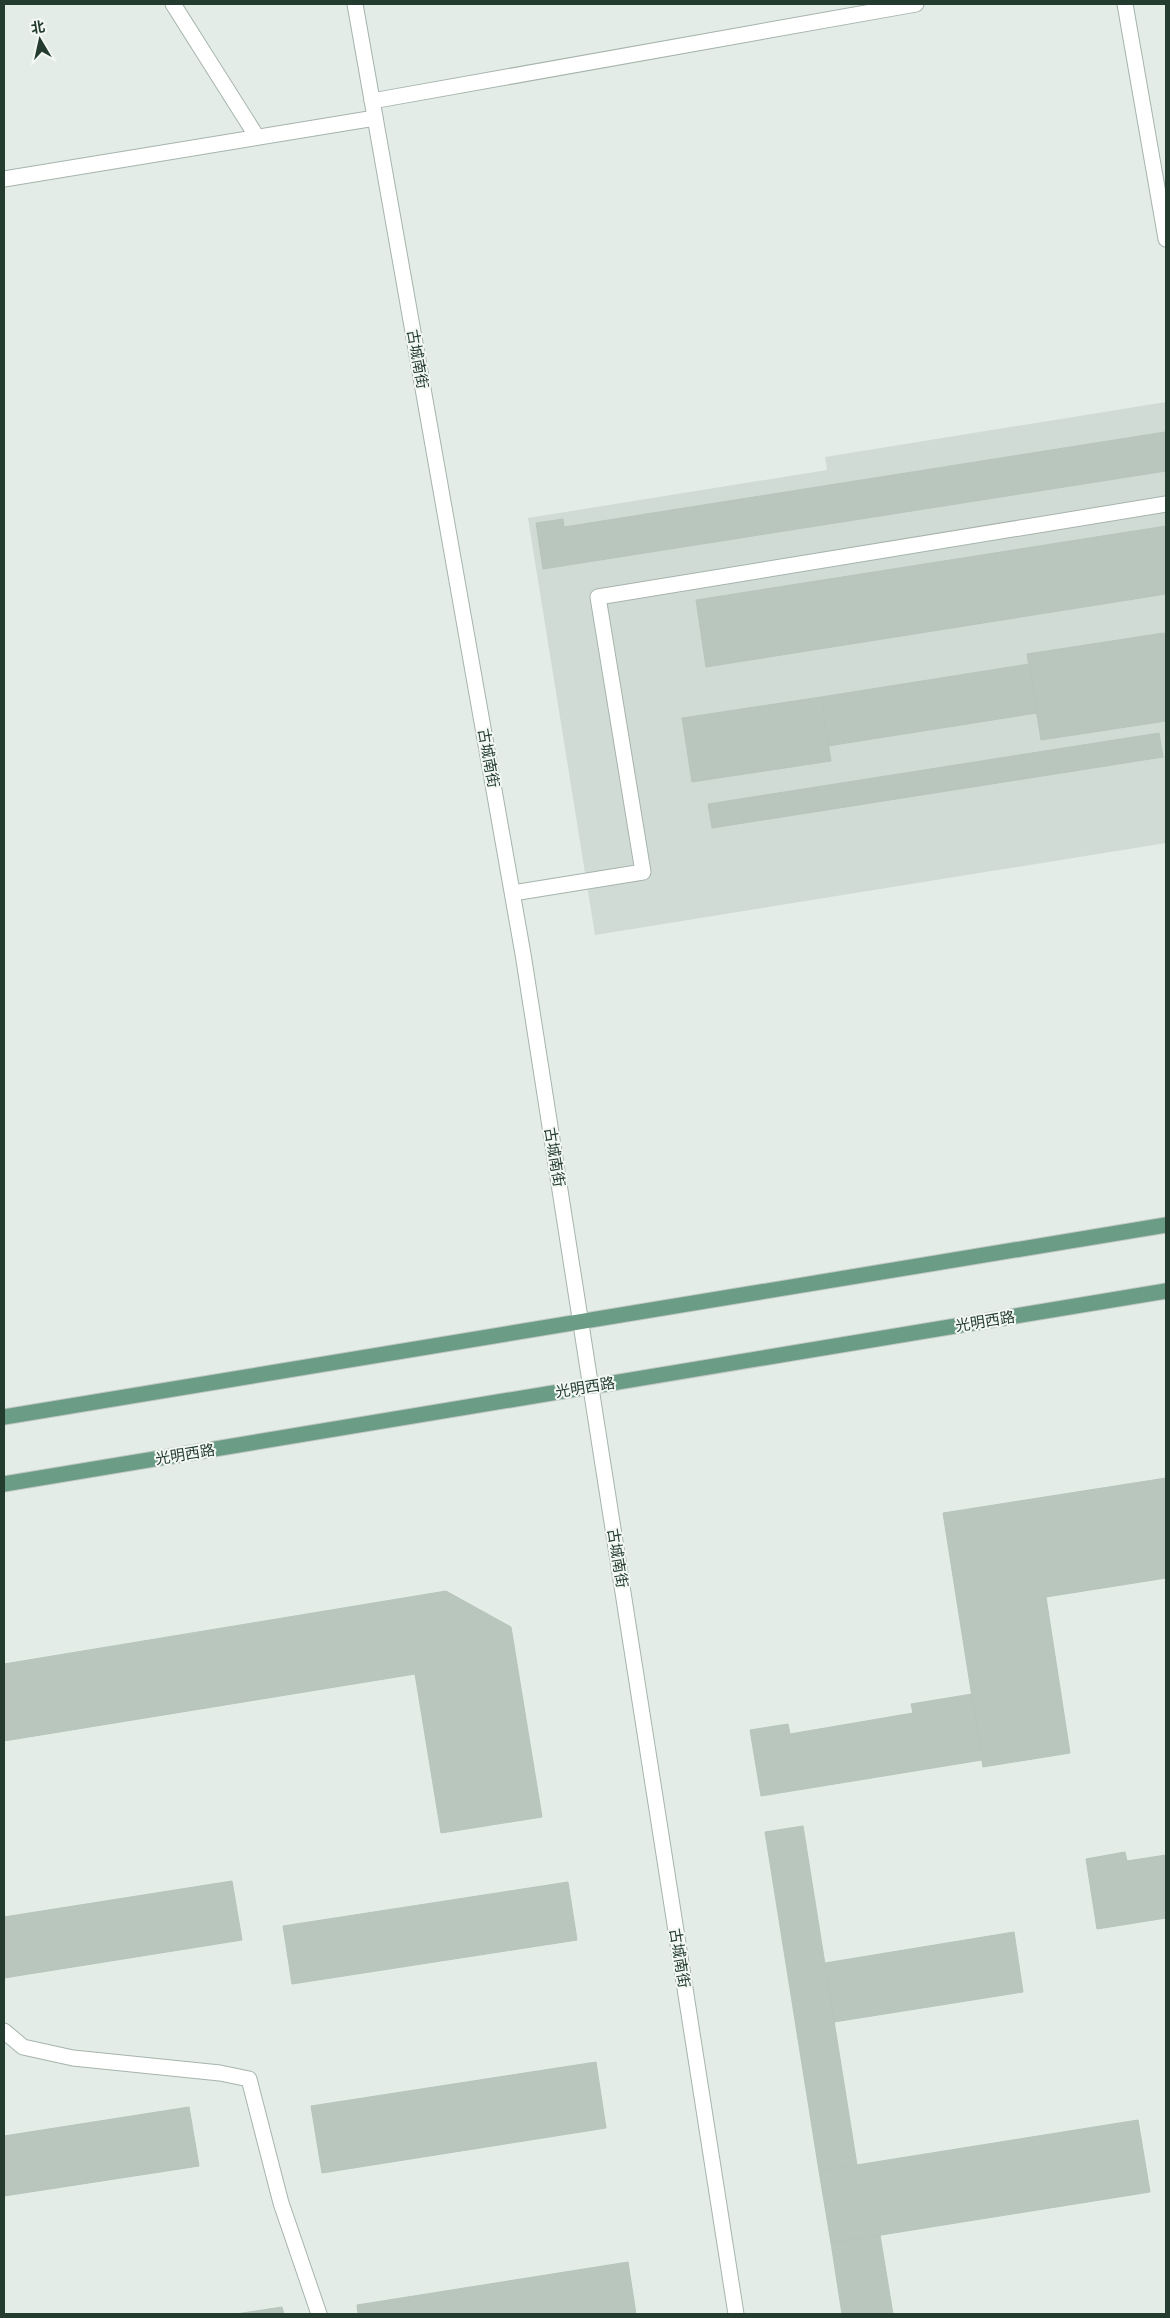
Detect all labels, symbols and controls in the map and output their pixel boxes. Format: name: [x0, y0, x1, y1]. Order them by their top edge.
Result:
north arrow: [15, 15, 65, 65]
text: 北: [29, 16, 46, 38]
street label: 古城南街: [402, 328, 434, 390]
street label: 古城南街: [473, 727, 505, 789]
street label: 古城南街: [540, 1126, 570, 1188]
street label: 光明西路: [954, 1306, 1016, 1336]
street label: 光明西路: [554, 1372, 616, 1402]
street label: 光明西路: [154, 1439, 216, 1469]
street label: 古城南街: [603, 1527, 633, 1589]
street label: 古城南街: [665, 1927, 695, 1989]

